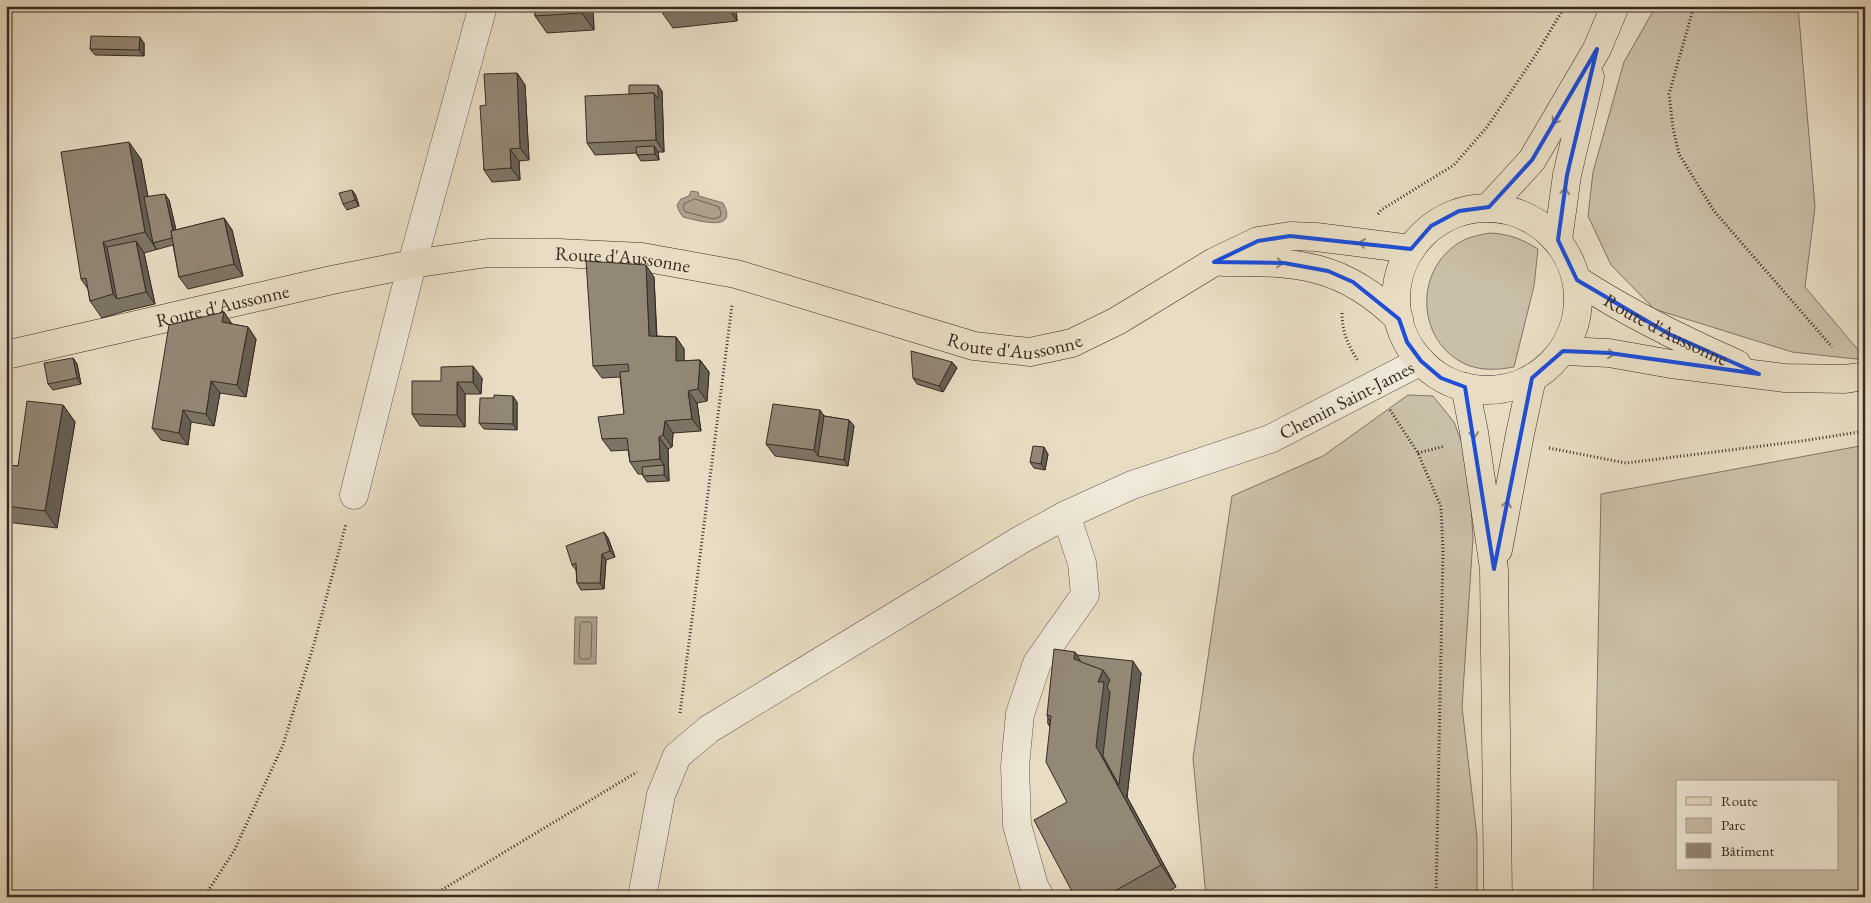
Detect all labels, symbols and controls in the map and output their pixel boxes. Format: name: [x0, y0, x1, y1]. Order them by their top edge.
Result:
one-way arrow: [1551, 116, 1561, 125]
one-way arrow: [1559, 187, 1569, 196]
one-way arrow: [1358, 239, 1367, 249]
street label: Route d'Aussonne: [555, 240, 692, 278]
one-way arrow: [1276, 257, 1284, 268]
street label: Route d'Aussonne: [153, 278, 291, 333]
street label: Route d'Aussonne: [1600, 287, 1732, 371]
street label: Route d'Aussonne: [944, 326, 1086, 365]
one-way arrow: [1608, 348, 1616, 359]
street label: Chemin Saint-James: [1275, 354, 1418, 445]
one-way arrow: [1468, 432, 1479, 440]
one-way arrow: [1501, 499, 1512, 508]
legend: [1676, 780, 1838, 870]
text: Route: [1721, 791, 1758, 810]
text: Parc: [1721, 815, 1746, 834]
text: Bâtiment: [1721, 841, 1775, 860]

